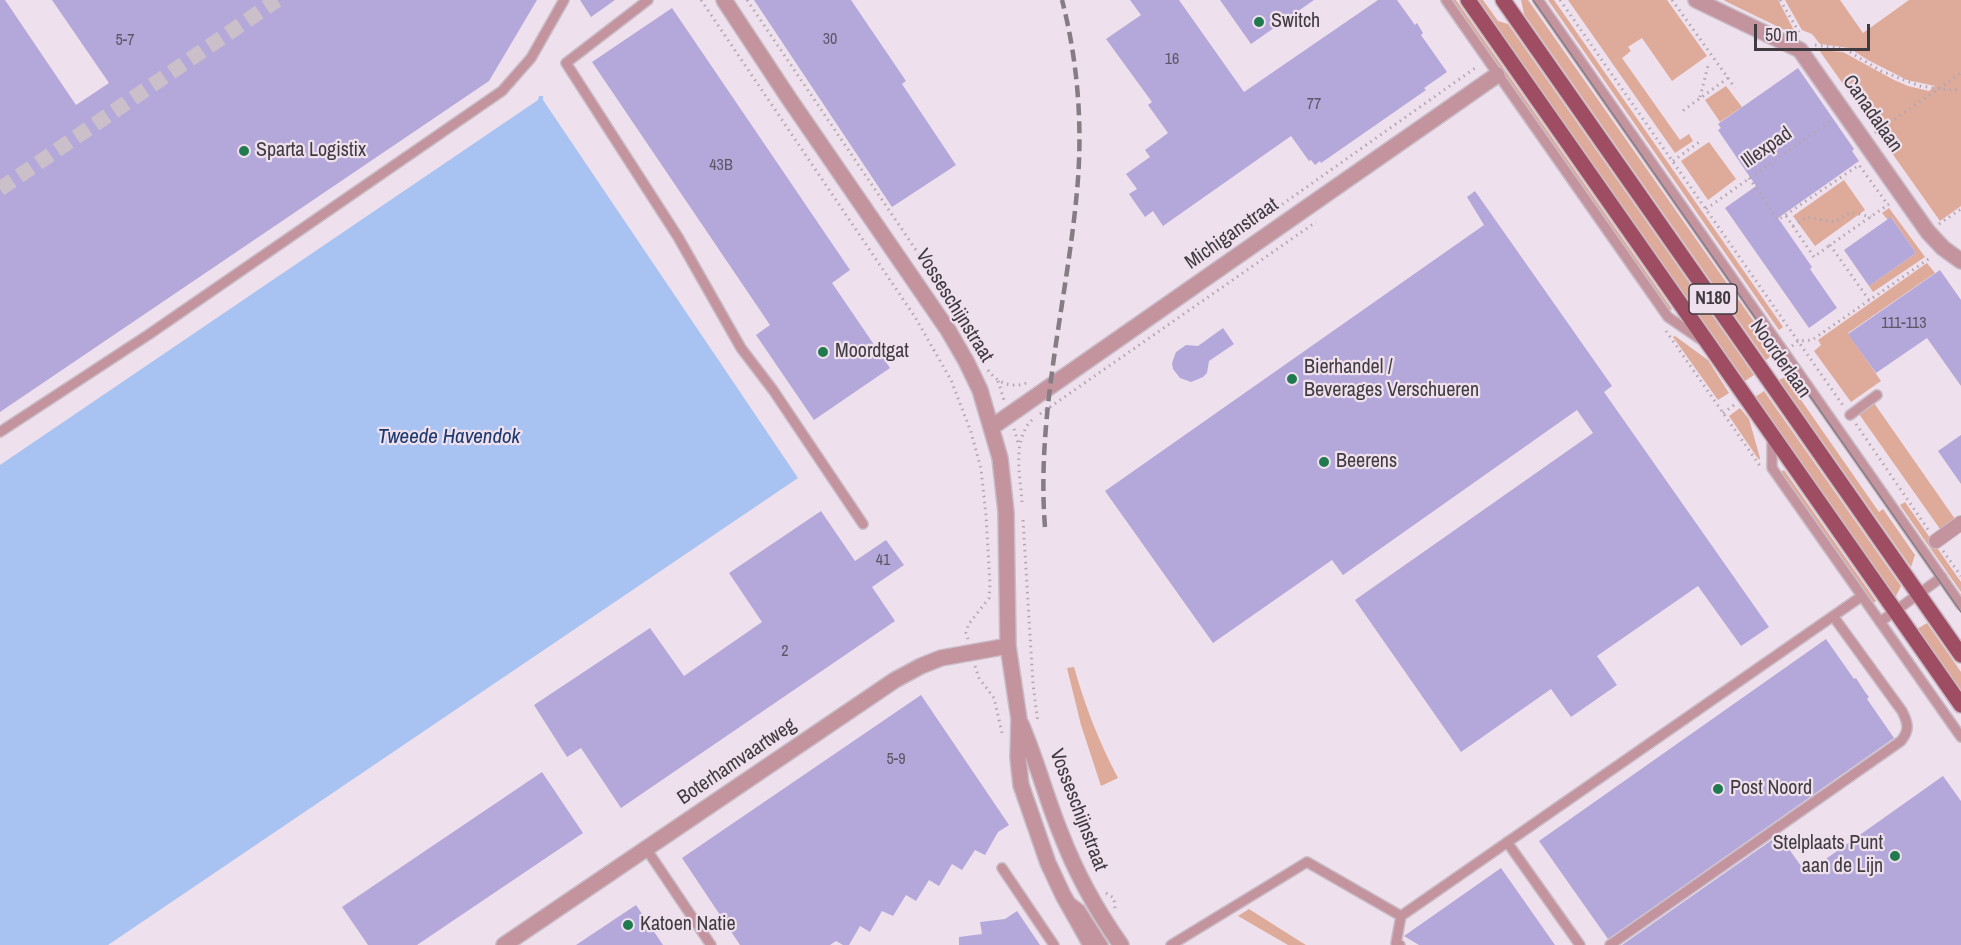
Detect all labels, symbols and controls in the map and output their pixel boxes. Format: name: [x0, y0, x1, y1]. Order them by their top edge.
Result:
place label: Switch: [1271, 10, 1320, 34]
scale bar: [1757, 12, 1872, 50]
marker: Switch: [1252, 15, 1266, 29]
text: 50 m: [1765, 22, 1798, 47]
house number: 30: [823, 30, 837, 50]
house number: 5-7: [116, 31, 134, 51]
house number: 16: [1165, 50, 1179, 70]
street label: Canadalaan: [1837, 71, 1907, 157]
house number: 77: [1307, 95, 1321, 115]
street label: Illexpad: [1737, 122, 1797, 174]
place label: Sparta Logistix: [256, 139, 366, 163]
marker: Sparta Logistix: [237, 144, 251, 158]
house number: 43B: [709, 156, 733, 176]
street label: Michiganstraat: [1181, 193, 1283, 275]
street label: Vosseschijnstraat: [910, 245, 998, 367]
road number: N180: [1689, 284, 1737, 314]
house number: 111-113: [1881, 314, 1927, 334]
street label: Noorderlaan: [1744, 315, 1816, 403]
place label: Moordtgat: [835, 340, 909, 364]
marker: Moordtgat: [816, 345, 830, 359]
place label: Bierhandel / Beverages Verschueren: [1304, 356, 1479, 403]
marker: Bierhandel / Beverages Verschueren: [1285, 372, 1299, 386]
water label: Tweede Havendok: [378, 424, 520, 450]
place label: Beerens: [1336, 450, 1397, 474]
marker: Beerens: [1317, 455, 1331, 469]
house number: 41: [876, 551, 890, 571]
house number: 2: [781, 642, 789, 662]
street label: Boterhamvaartweg: [673, 714, 801, 810]
street label: Vosseschijnstraat: [1044, 746, 1112, 874]
house number: 5-9: [887, 750, 905, 770]
place label: Post Noord: [1730, 777, 1812, 801]
marker: Post Noord: [1711, 782, 1725, 796]
place label: Stelplaats Punt aan de Lijn: [1773, 832, 1883, 879]
marker: Stelplaats Punt aan de Lijn: [1888, 849, 1902, 863]
place label: Katoen Natie: [640, 913, 736, 937]
marker: Katoen Natie: [621, 918, 635, 932]

